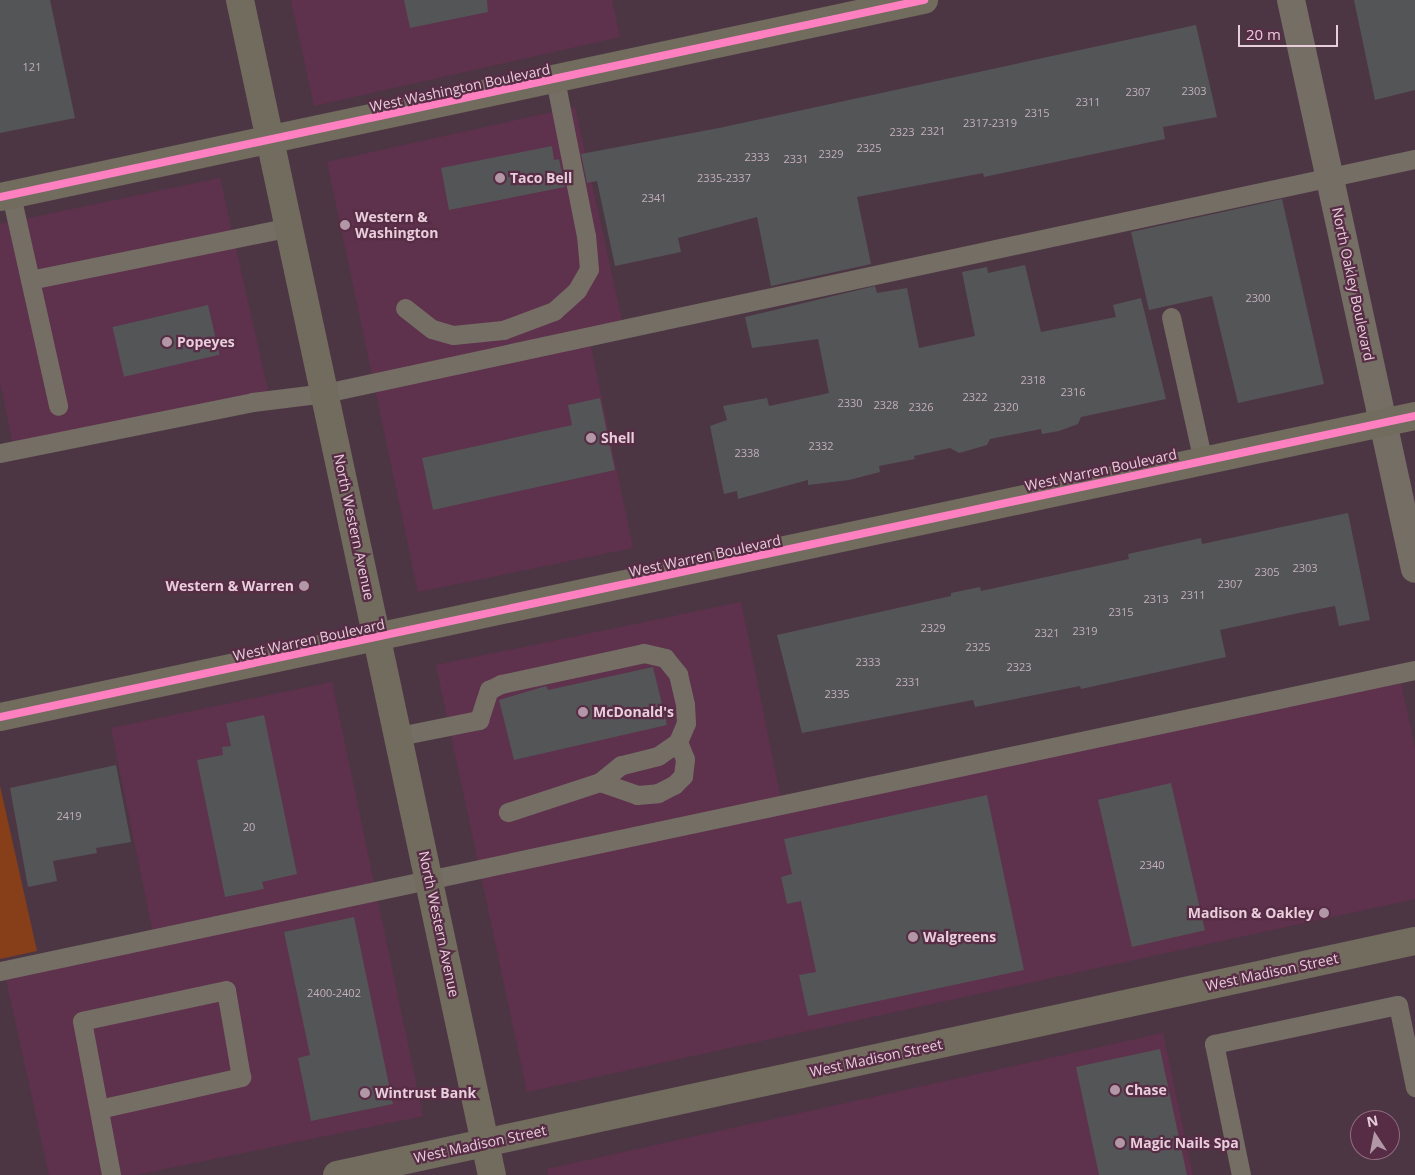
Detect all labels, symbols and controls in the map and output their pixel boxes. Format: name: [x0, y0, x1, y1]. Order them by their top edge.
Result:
scale bar: [1240, 15, 1340, 47]
text: 20 m: [1246, 24, 1281, 44]
house number: 121: [23, 60, 41, 74]
street label: West Washington Boulevard: [368, 61, 552, 115]
house number: 2303: [1181, 84, 1207, 98]
house number: 2307: [1125, 85, 1151, 99]
house number: 2311: [1075, 95, 1101, 109]
house number: 2315: [1024, 106, 1050, 120]
house number: 2317-2319: [963, 116, 1017, 130]
house number: 2321: [920, 124, 946, 138]
house number: 2323: [889, 125, 915, 139]
house number: 2325: [856, 141, 882, 155]
house number: 2329: [818, 147, 844, 161]
house number: 2333: [744, 150, 770, 164]
house number: 2331: [783, 152, 809, 166]
place label: Taco Bell: [510, 170, 572, 186]
house number: 2335-2337: [697, 171, 751, 185]
marker: Taco Bell: [494, 172, 506, 184]
house number: 2341: [641, 191, 667, 205]
street label: North Oakley Boulevard: [1329, 206, 1377, 362]
place label: Western & Washington: [355, 209, 438, 242]
marker: Western & Washington: [339, 219, 351, 231]
house number: 2300: [1245, 291, 1271, 305]
place label: Popeyes: [177, 334, 235, 350]
marker: Popeyes: [161, 336, 173, 348]
house number: 2318: [1020, 373, 1046, 387]
house number: 2316: [1060, 385, 1086, 399]
house number: 2322: [962, 390, 988, 404]
house number: 2330: [837, 396, 863, 410]
house number: 2328: [873, 398, 899, 412]
house number: 2326: [908, 400, 934, 414]
house number: 2320: [993, 400, 1019, 414]
place label: Shell: [601, 430, 635, 446]
marker: Shell: [585, 432, 597, 444]
house number: 2332: [808, 439, 834, 453]
house number: 2338: [734, 446, 760, 460]
street label: West Warren Boulevard: [1024, 446, 1178, 494]
street label: North Western Avenue: [330, 452, 378, 602]
street label: West Warren Boulevard: [628, 532, 782, 580]
house number: 2303: [1292, 561, 1318, 575]
house number: 2305: [1254, 565, 1280, 579]
house number: 2307: [1217, 577, 1243, 591]
place label: Western & Warren: [165, 578, 294, 594]
marker: Western & Warren: [298, 580, 310, 592]
house number: 2311: [1180, 588, 1206, 602]
house number: 2313: [1143, 592, 1169, 606]
house number: 2315: [1108, 605, 1134, 619]
street label: West Warren Boulevard: [232, 616, 386, 664]
house number: 2329: [920, 621, 946, 635]
house number: 2319: [1072, 624, 1098, 638]
house number: 2321: [1034, 626, 1060, 640]
house number: 2325: [965, 640, 991, 654]
house number: 2333: [855, 655, 881, 669]
house number: 2323: [1006, 660, 1032, 674]
house number: 2331: [895, 675, 921, 689]
house number: 2335: [824, 687, 850, 701]
place label: McDonald's: [593, 704, 674, 720]
marker: McDonald's: [577, 706, 589, 718]
house number: 2419: [56, 809, 82, 823]
house number: 20: [243, 820, 255, 834]
street label: North Western Avenue: [415, 849, 463, 999]
house number: 2340: [1139, 858, 1165, 872]
place label: Madison & Oakley: [1188, 905, 1314, 921]
marker: Madison & Oakley: [1318, 907, 1330, 919]
place label: Walgreens: [923, 929, 996, 945]
marker: Walgreens: [907, 931, 919, 943]
street label: West Madison Street: [1204, 950, 1340, 994]
house number: 2400-2402: [307, 986, 361, 1000]
street label: West Madison Street: [808, 1036, 944, 1080]
place label: Chase: [1125, 1082, 1167, 1098]
marker: Chase: [1109, 1084, 1121, 1096]
place label: Wintrust Bank: [375, 1085, 476, 1101]
marker: Wintrust Bank: [359, 1087, 371, 1099]
north arrow: [1350, 1110, 1400, 1160]
text: N: [1365, 1110, 1380, 1131]
street label: West Madison Street: [412, 1122, 548, 1166]
place label: Magic Nails Spa: [1130, 1135, 1239, 1151]
marker: Magic Nails Spa: [1114, 1137, 1126, 1149]

